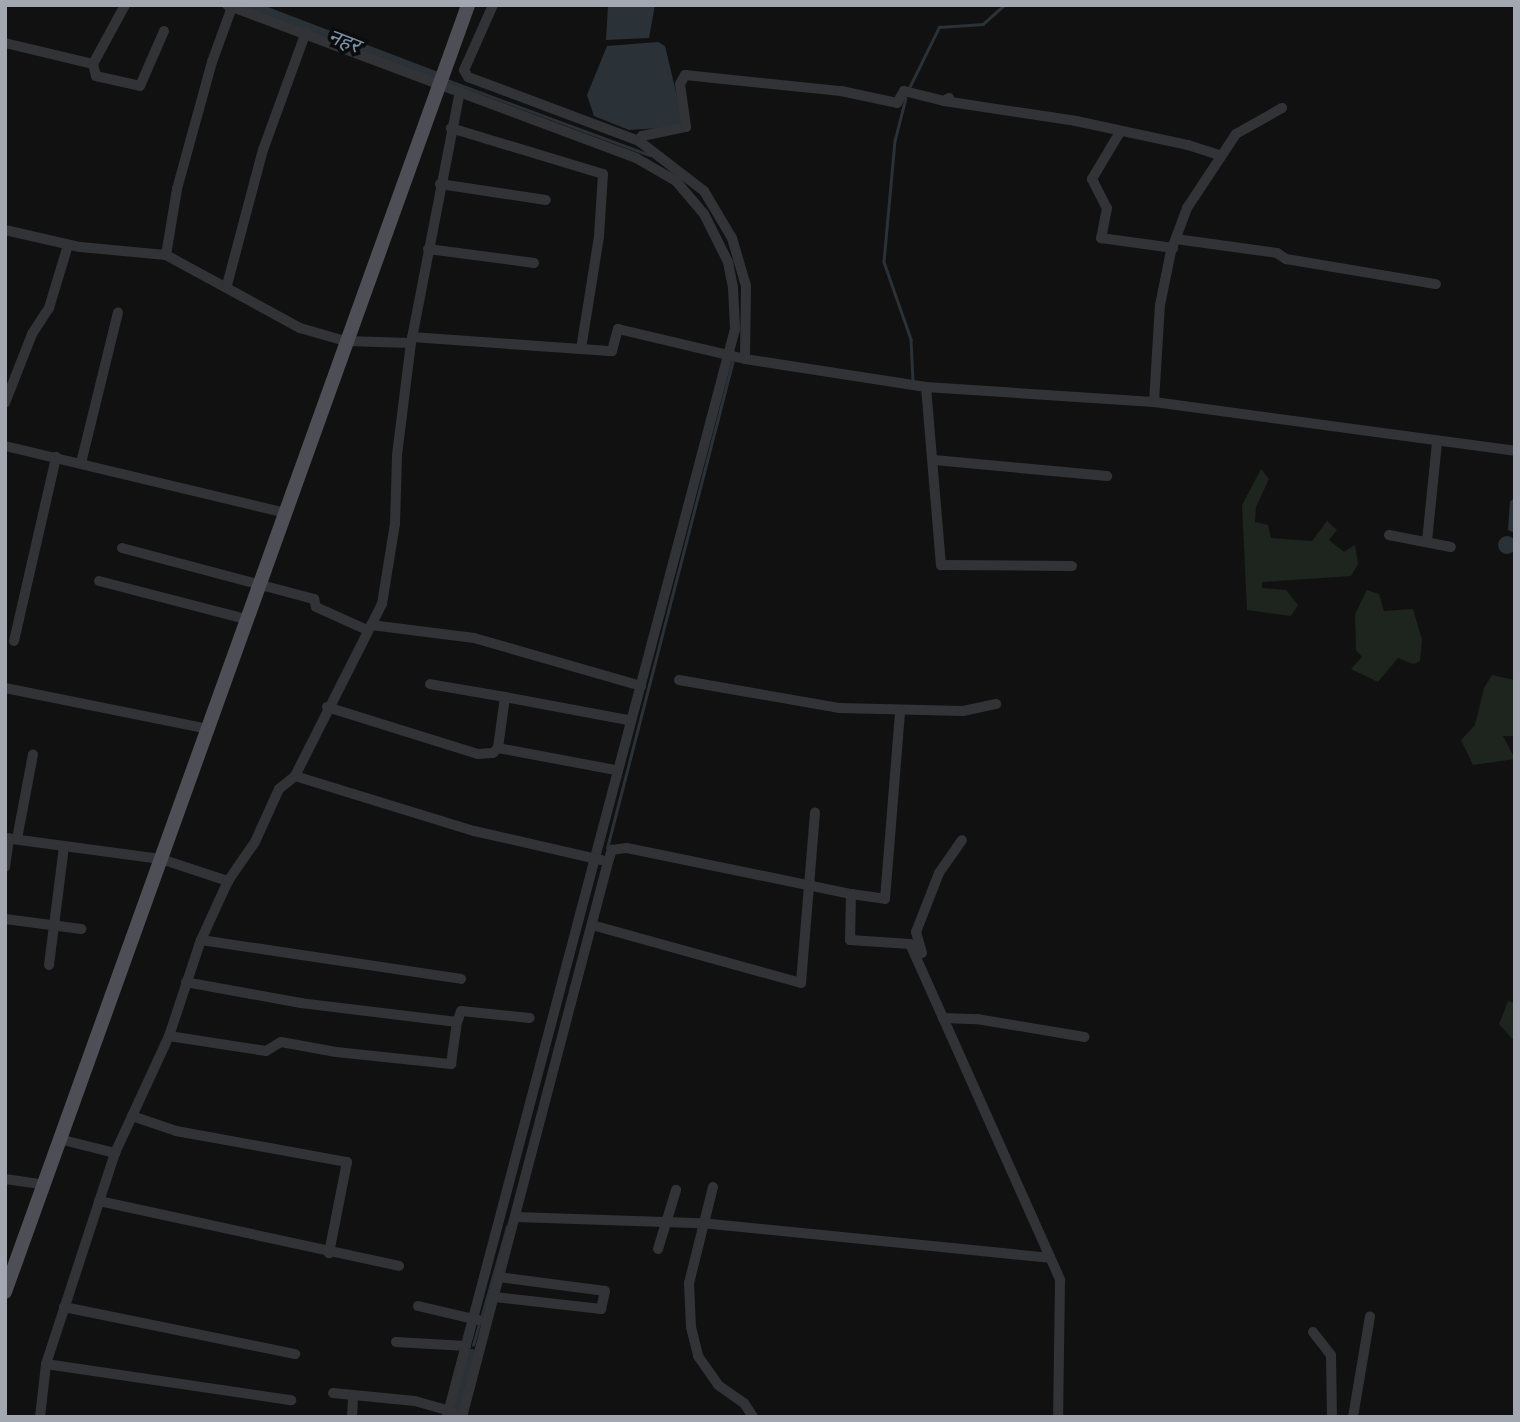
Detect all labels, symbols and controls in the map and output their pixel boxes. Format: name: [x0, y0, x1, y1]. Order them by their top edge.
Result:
water label: नहर: [325, 24, 363, 58]

